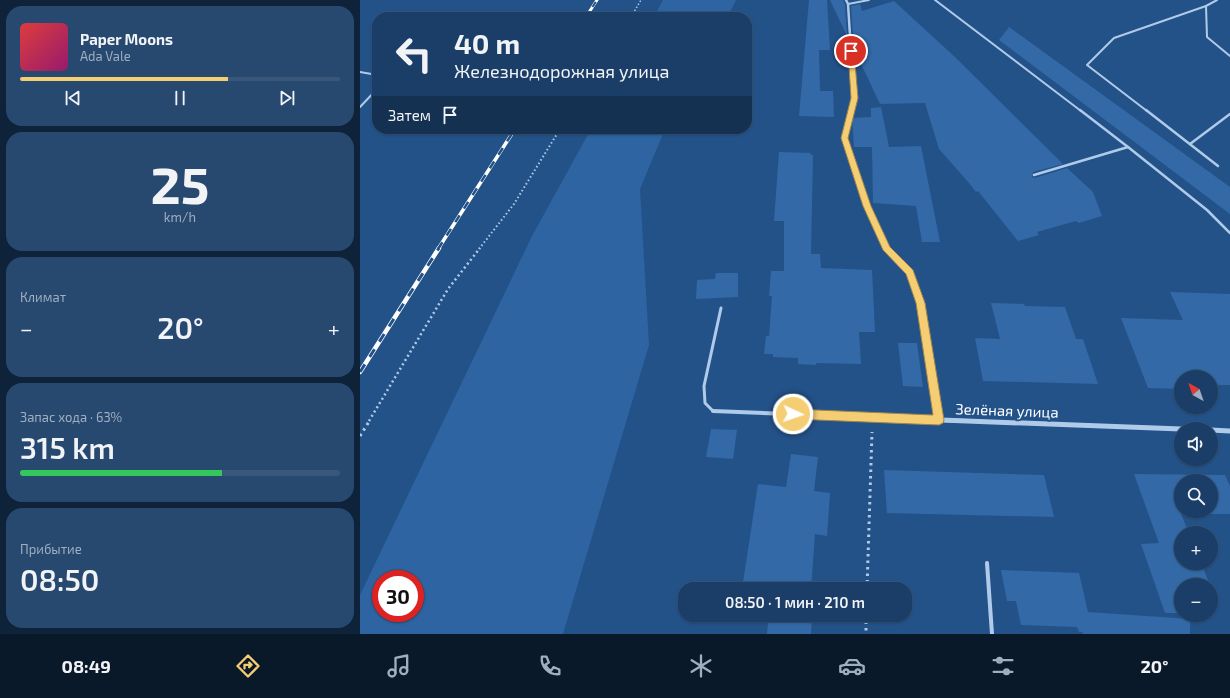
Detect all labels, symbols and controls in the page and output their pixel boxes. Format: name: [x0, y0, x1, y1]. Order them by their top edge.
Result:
text: 40 m: [454, 26, 520, 60]
icon: left: [388, 28, 440, 80]
text: Paper Moons: [80, 30, 173, 48]
pin: [834, 34, 868, 68]
icon: arrive: [840, 40, 862, 62]
text: Ada Vale: [80, 48, 131, 64]
text: Железнодорожная улица: [454, 60, 669, 82]
icon: previous: [62, 87, 84, 109]
icon: pause: [169, 87, 191, 109]
icon: next: [276, 87, 298, 109]
icon: arrive: [439, 104, 461, 126]
text: Затем: [388, 106, 431, 124]
text: 25: [151, 152, 209, 214]
text: km/h: [164, 209, 196, 225]
text: Климат: [20, 289, 66, 305]
text: 20°: [157, 309, 204, 345]
text: −: [20, 315, 33, 341]
text: +: [328, 315, 340, 341]
north arrow: [1174, 370, 1218, 414]
map controls: [1174, 370, 1218, 622]
position arrow: [772, 393, 814, 435]
street label: Зелёная улица: [955, 399, 1059, 422]
text: Запас хода · 63%: [20, 409, 122, 425]
button: sound: [1174, 422, 1218, 466]
text: 315 km: [20, 429, 115, 465]
button: search: [1174, 474, 1218, 518]
button: +: [1174, 526, 1218, 570]
text: Прибытие: [20, 541, 82, 557]
text: 08:50: [20, 561, 99, 597]
speed limit sign: 30: [372, 570, 424, 622]
button: −: [1174, 578, 1218, 622]
text: 08:50 · 1 мин · 210 m: [725, 593, 865, 611]
icon: directions: [234, 652, 262, 680]
icon: music: [385, 652, 413, 680]
icon: phone: [536, 652, 564, 680]
icon: climate: [687, 652, 715, 680]
icon: car: [838, 652, 866, 680]
icon: filters: [989, 652, 1017, 680]
text: 08:49: [62, 655, 111, 677]
text: 20°: [1140, 655, 1168, 677]

